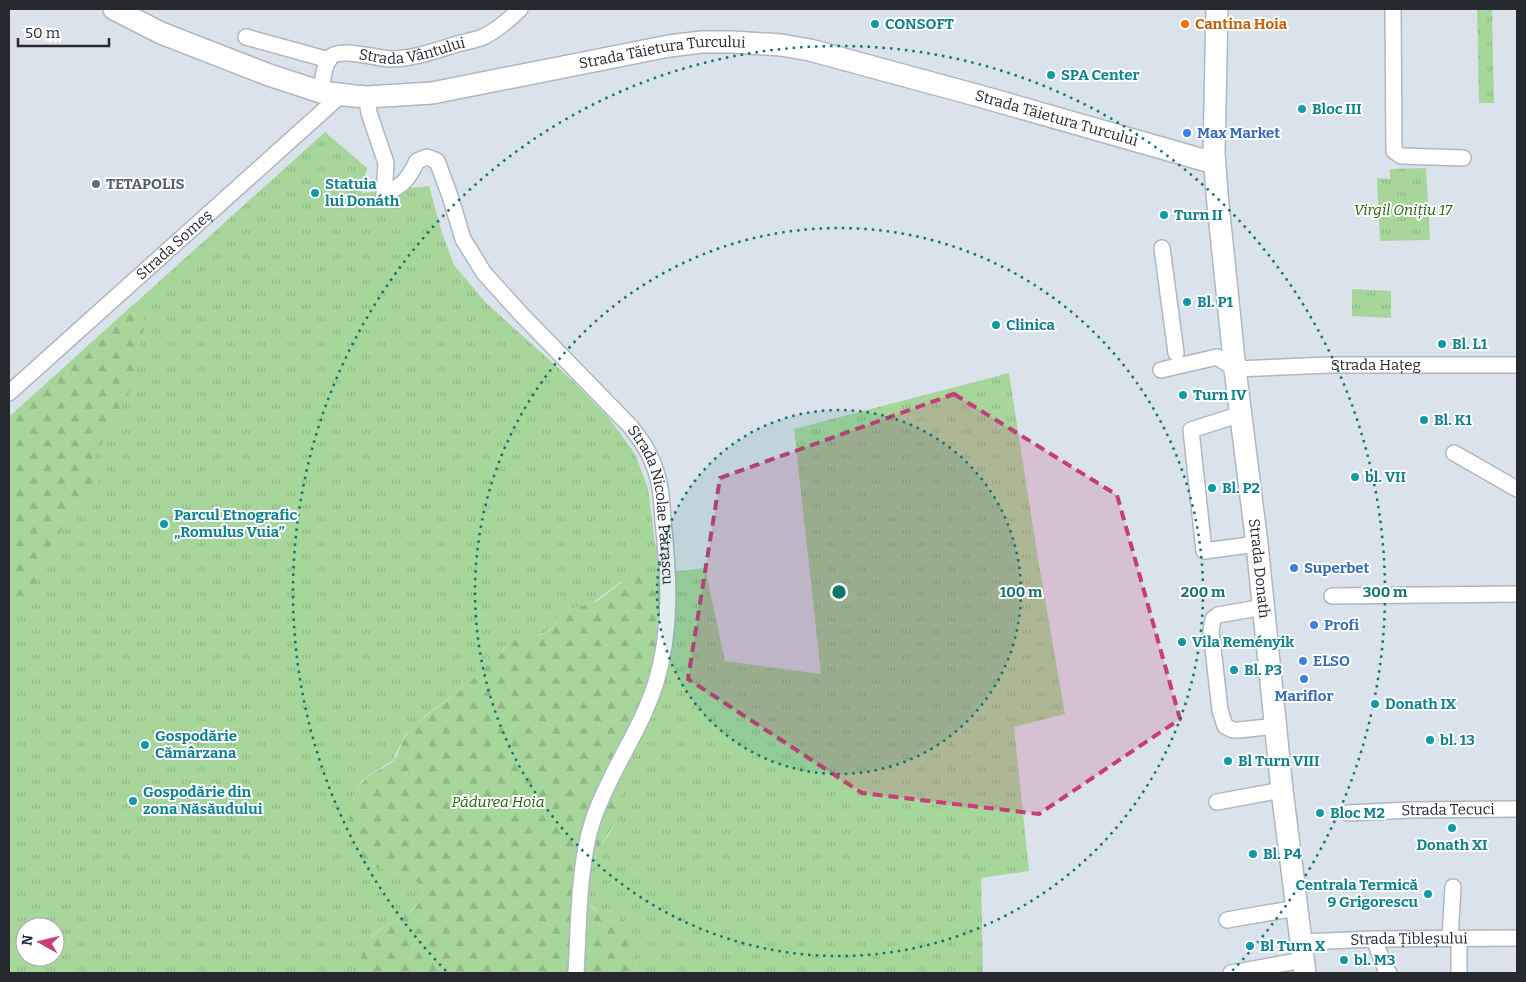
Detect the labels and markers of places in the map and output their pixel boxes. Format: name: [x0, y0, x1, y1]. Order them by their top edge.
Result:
place label: CONSOFT: [885, 15, 954, 33]
place label: Cantina Hoia: [1195, 15, 1288, 33]
marker: CONSOFT: [869, 18, 881, 30]
marker: Cantina Hoia: [1179, 18, 1191, 30]
place label: SPA Center: [1061, 66, 1140, 84]
marker: SPA Center: [1045, 69, 1057, 81]
place label: Bloc III: [1312, 100, 1362, 118]
marker: Bloc III: [1296, 103, 1308, 115]
place label: Max Market: [1197, 124, 1280, 142]
marker: Max Market: [1181, 127, 1193, 139]
place label: TETAPOLIS: [106, 175, 185, 193]
place label: Statuia lui Donáth: [325, 175, 400, 210]
marker: TETAPOLIS: [90, 178, 102, 190]
marker: Statuia lui Donáth: [309, 187, 321, 199]
place label: Turn II: [1174, 206, 1223, 224]
marker: Turn II: [1158, 209, 1170, 221]
place label: Bl. P1: [1197, 293, 1234, 311]
marker: Bl. P1: [1181, 296, 1193, 308]
place label: Clinica: [1006, 316, 1056, 334]
marker: Clinica: [990, 319, 1002, 331]
place label: Bl. L1: [1452, 335, 1488, 353]
marker: Bl. L1: [1436, 338, 1448, 350]
place label: Turn IV: [1193, 386, 1247, 404]
marker: Turn IV: [1177, 389, 1189, 401]
place label: Bl. K1: [1434, 411, 1472, 429]
marker: Bl. K1: [1418, 414, 1430, 426]
place label: bl. VII: [1365, 468, 1406, 486]
marker: bl. VII: [1349, 471, 1361, 483]
place label: Bl. P2: [1222, 479, 1260, 497]
marker: Bl. P2: [1206, 482, 1218, 494]
place label: Parcul Etnografic „Romulus Vuia”: [174, 506, 298, 541]
marker: Parcul Etnografic „Romulus Vuia”: [158, 518, 170, 530]
place label: Superbet: [1304, 559, 1370, 577]
marker: Superbet: [1288, 562, 1300, 574]
centre of rings: [830, 583, 848, 601]
place label: Profi: [1324, 616, 1359, 634]
marker: Profi: [1308, 619, 1320, 631]
place label: Vila Reményik: [1192, 633, 1294, 651]
marker: Vila Reményik: [1176, 636, 1188, 648]
place label: ELSO: [1313, 652, 1350, 670]
marker: ELSO: [1297, 655, 1309, 667]
place label: Bl. P3: [1244, 661, 1282, 679]
marker: Bl. P3: [1228, 664, 1240, 676]
marker: Mariflor: [1298, 673, 1310, 685]
place label: Mariflor: [1275, 687, 1333, 705]
place label: Donath IX: [1385, 695, 1456, 713]
marker: Donath IX: [1369, 698, 1381, 710]
place label: Gospodărie Cămârzana: [155, 727, 237, 762]
place label: bl. 13: [1440, 731, 1475, 749]
marker: bl. 13: [1424, 734, 1436, 746]
marker: Gospodărie Cămârzana: [139, 739, 151, 751]
place label: Bl Turn VIII: [1238, 752, 1319, 770]
marker: Bl Turn VIII: [1222, 755, 1234, 767]
place label: Gospodărie din zona Năsăudului: [143, 783, 263, 818]
marker: Gospodărie din zona Năsăudului: [127, 795, 139, 807]
place label: Bloc M2: [1330, 804, 1385, 822]
marker: Bloc M2: [1314, 807, 1326, 819]
marker: Donath XI: [1446, 822, 1458, 834]
place label: Donath XI: [1416, 836, 1488, 854]
place label: Bl. P4: [1263, 845, 1302, 863]
marker: Bl. P4: [1247, 848, 1259, 860]
place label: Centrala Termică 9 Grigorescu: [1296, 876, 1419, 911]
marker: Centrala Termică 9 Grigorescu: [1422, 888, 1434, 900]
place label: Bl Turn X: [1260, 937, 1326, 955]
marker: Bl Turn X: [1244, 940, 1256, 952]
place label: bl. M3: [1354, 951, 1395, 969]
marker: bl. M3: [1338, 954, 1350, 966]

